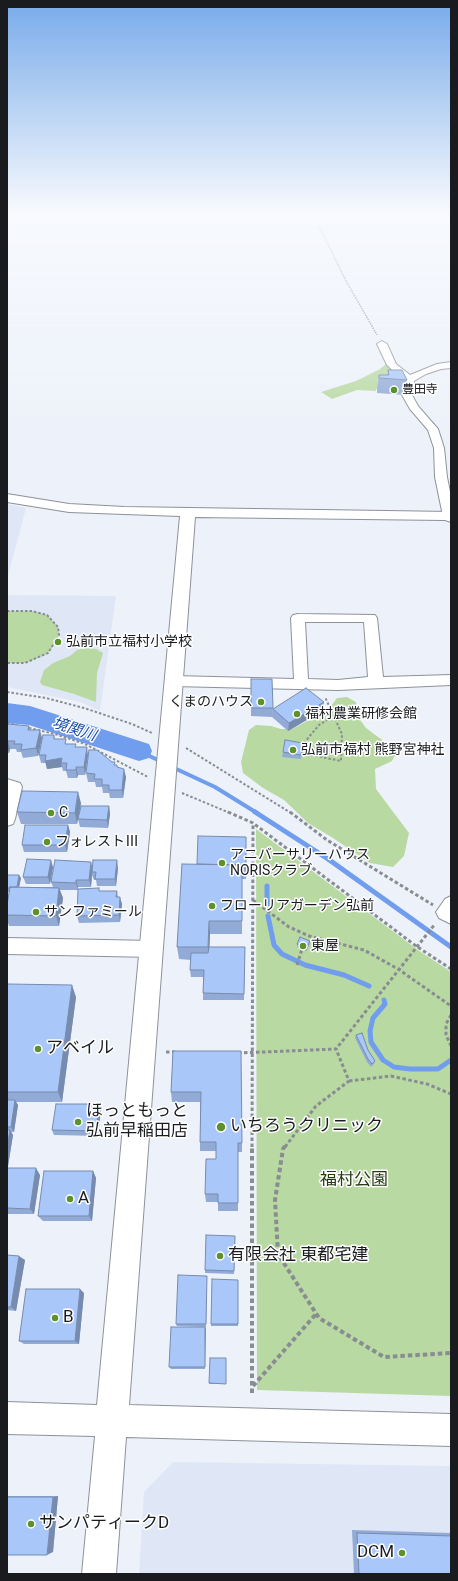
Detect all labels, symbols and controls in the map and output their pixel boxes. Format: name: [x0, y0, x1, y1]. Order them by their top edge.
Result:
place label: 豊田寺: [402, 383, 438, 397]
marker: 豊田寺: [389, 385, 399, 395]
place label: 弘前市立福村小学校: [66, 634, 192, 650]
marker: 弘前市立福村小学校: [53, 637, 63, 647]
place label: くまのハウス: [169, 694, 253, 710]
marker: くまのハウス: [256, 697, 266, 707]
place label: 福村農業研修会館: [305, 706, 417, 722]
marker: 福村農業研修会館: [292, 709, 302, 719]
water label: 境関川: [50, 714, 98, 746]
place label: 弘前市福村 熊野宮神社: [301, 742, 444, 758]
marker: 弘前市福村 熊野宮神社: [288, 745, 298, 755]
place label: C: [59, 805, 68, 821]
marker: C: [46, 808, 56, 818]
place label: フォレストⅢ: [55, 834, 139, 850]
marker: フォレストⅢ: [42, 837, 52, 847]
place label: アニバーサリーハウス NORISクラブ: [230, 847, 370, 880]
marker: アニバーサリーハウス NORISクラブ: [217, 858, 227, 868]
place label: フローリアガーデン弘前: [220, 898, 374, 914]
marker: フローリアガーデン弘前: [207, 901, 217, 911]
place label: サンファミール: [44, 904, 142, 920]
marker: サンファミール: [31, 907, 41, 917]
place label: 東屋: [311, 938, 339, 954]
marker: 東屋: [298, 941, 308, 951]
place label: アベイル: [46, 1039, 114, 1059]
marker: アベイル: [33, 1044, 43, 1054]
place label: ほっともっと 弘前早稲田店: [86, 1102, 188, 1142]
marker: ほっともっと 弘前早稲田店: [73, 1117, 83, 1127]
place label: いちろうクリニック: [230, 1117, 383, 1137]
marker: いちろうクリニック: [215, 1121, 227, 1133]
park label: 福村公園: [320, 1171, 388, 1191]
place label: A: [78, 1189, 89, 1209]
marker: A: [65, 1194, 75, 1204]
place label: 有限会社 東都宅建: [228, 1246, 368, 1266]
marker: 有限会社 東都宅建: [215, 1251, 225, 1261]
place label: B: [63, 1308, 74, 1328]
marker: B: [50, 1313, 60, 1323]
place label: サンパティークD: [39, 1514, 169, 1534]
marker: サンパティークD: [26, 1519, 36, 1529]
place label: DCM: [357, 1543, 394, 1563]
marker: DCM: [397, 1548, 407, 1558]

